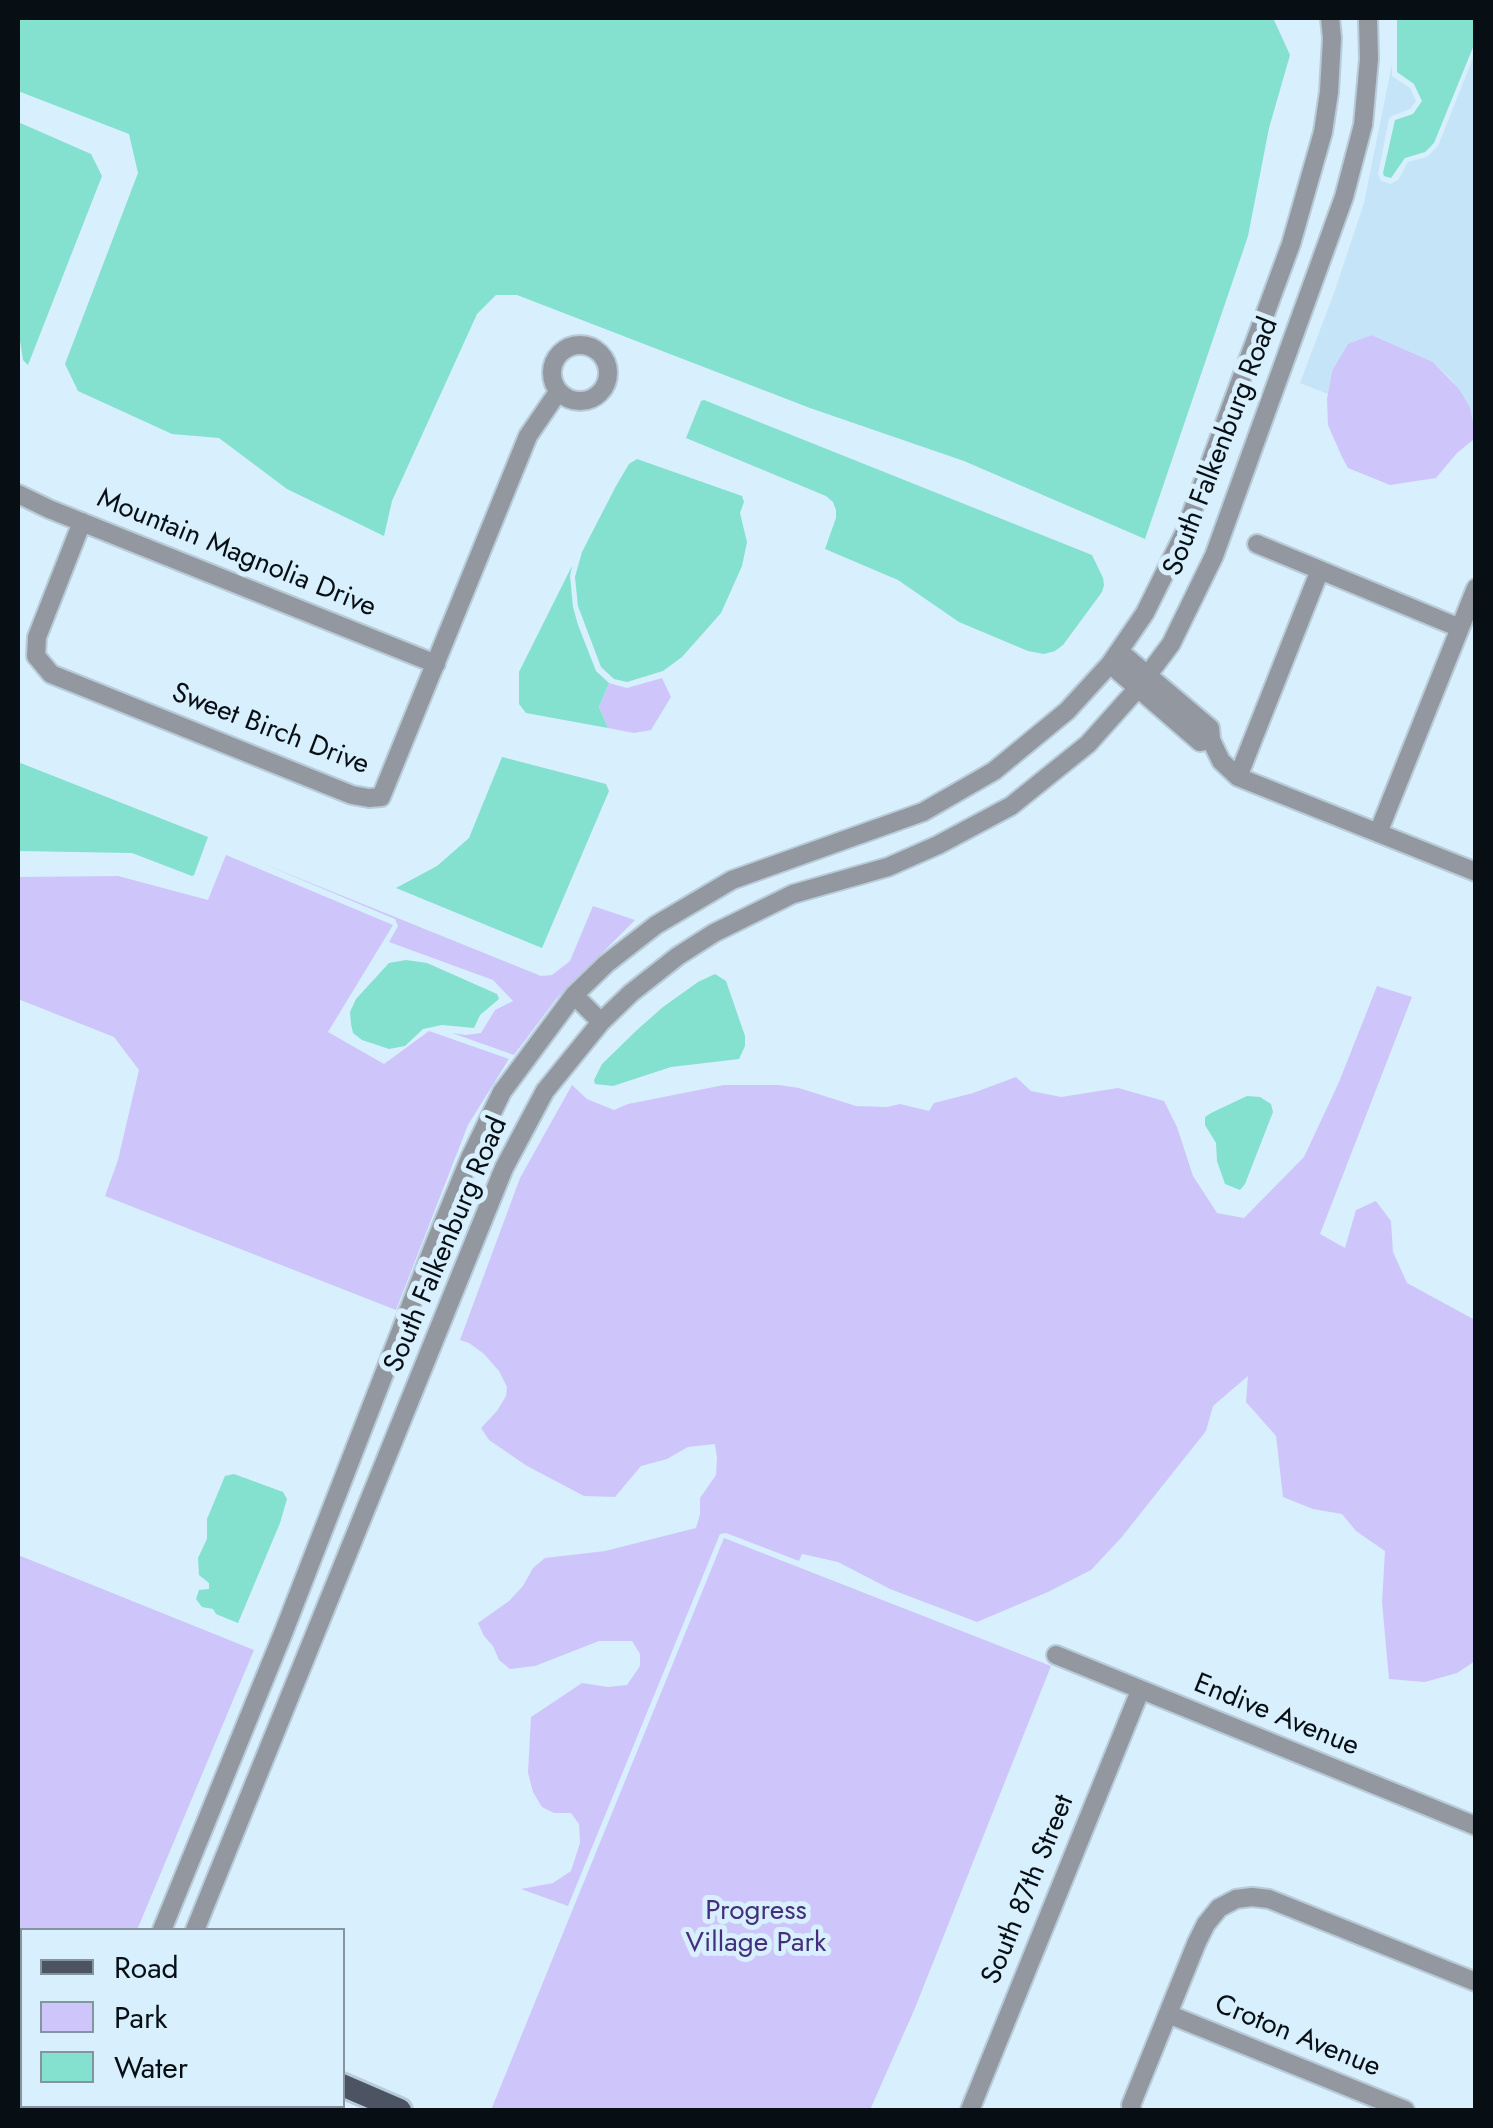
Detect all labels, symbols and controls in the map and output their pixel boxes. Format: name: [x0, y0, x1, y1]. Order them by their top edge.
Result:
street label: South Falkenburg Road: [1157, 313, 1287, 581]
street label: Mountain Magnolia Drive: [92, 483, 380, 625]
street label: Sweet Birch Drive: [167, 677, 373, 783]
street label: South Falkenburg Road: [378, 1112, 516, 1378]
street label: Endive Avenue: [1188, 1668, 1364, 1764]
street label: South 87th Street: [976, 1790, 1082, 1990]
park label: Progress Village Park: [686, 1895, 826, 1961]
legend: [20, 1928, 345, 2108]
text: Road: [114, 1946, 179, 1989]
street label: Croton Avenue: [1209, 1988, 1385, 2086]
text: Park: [114, 1996, 167, 2039]
text: Water: [114, 2046, 188, 2089]

